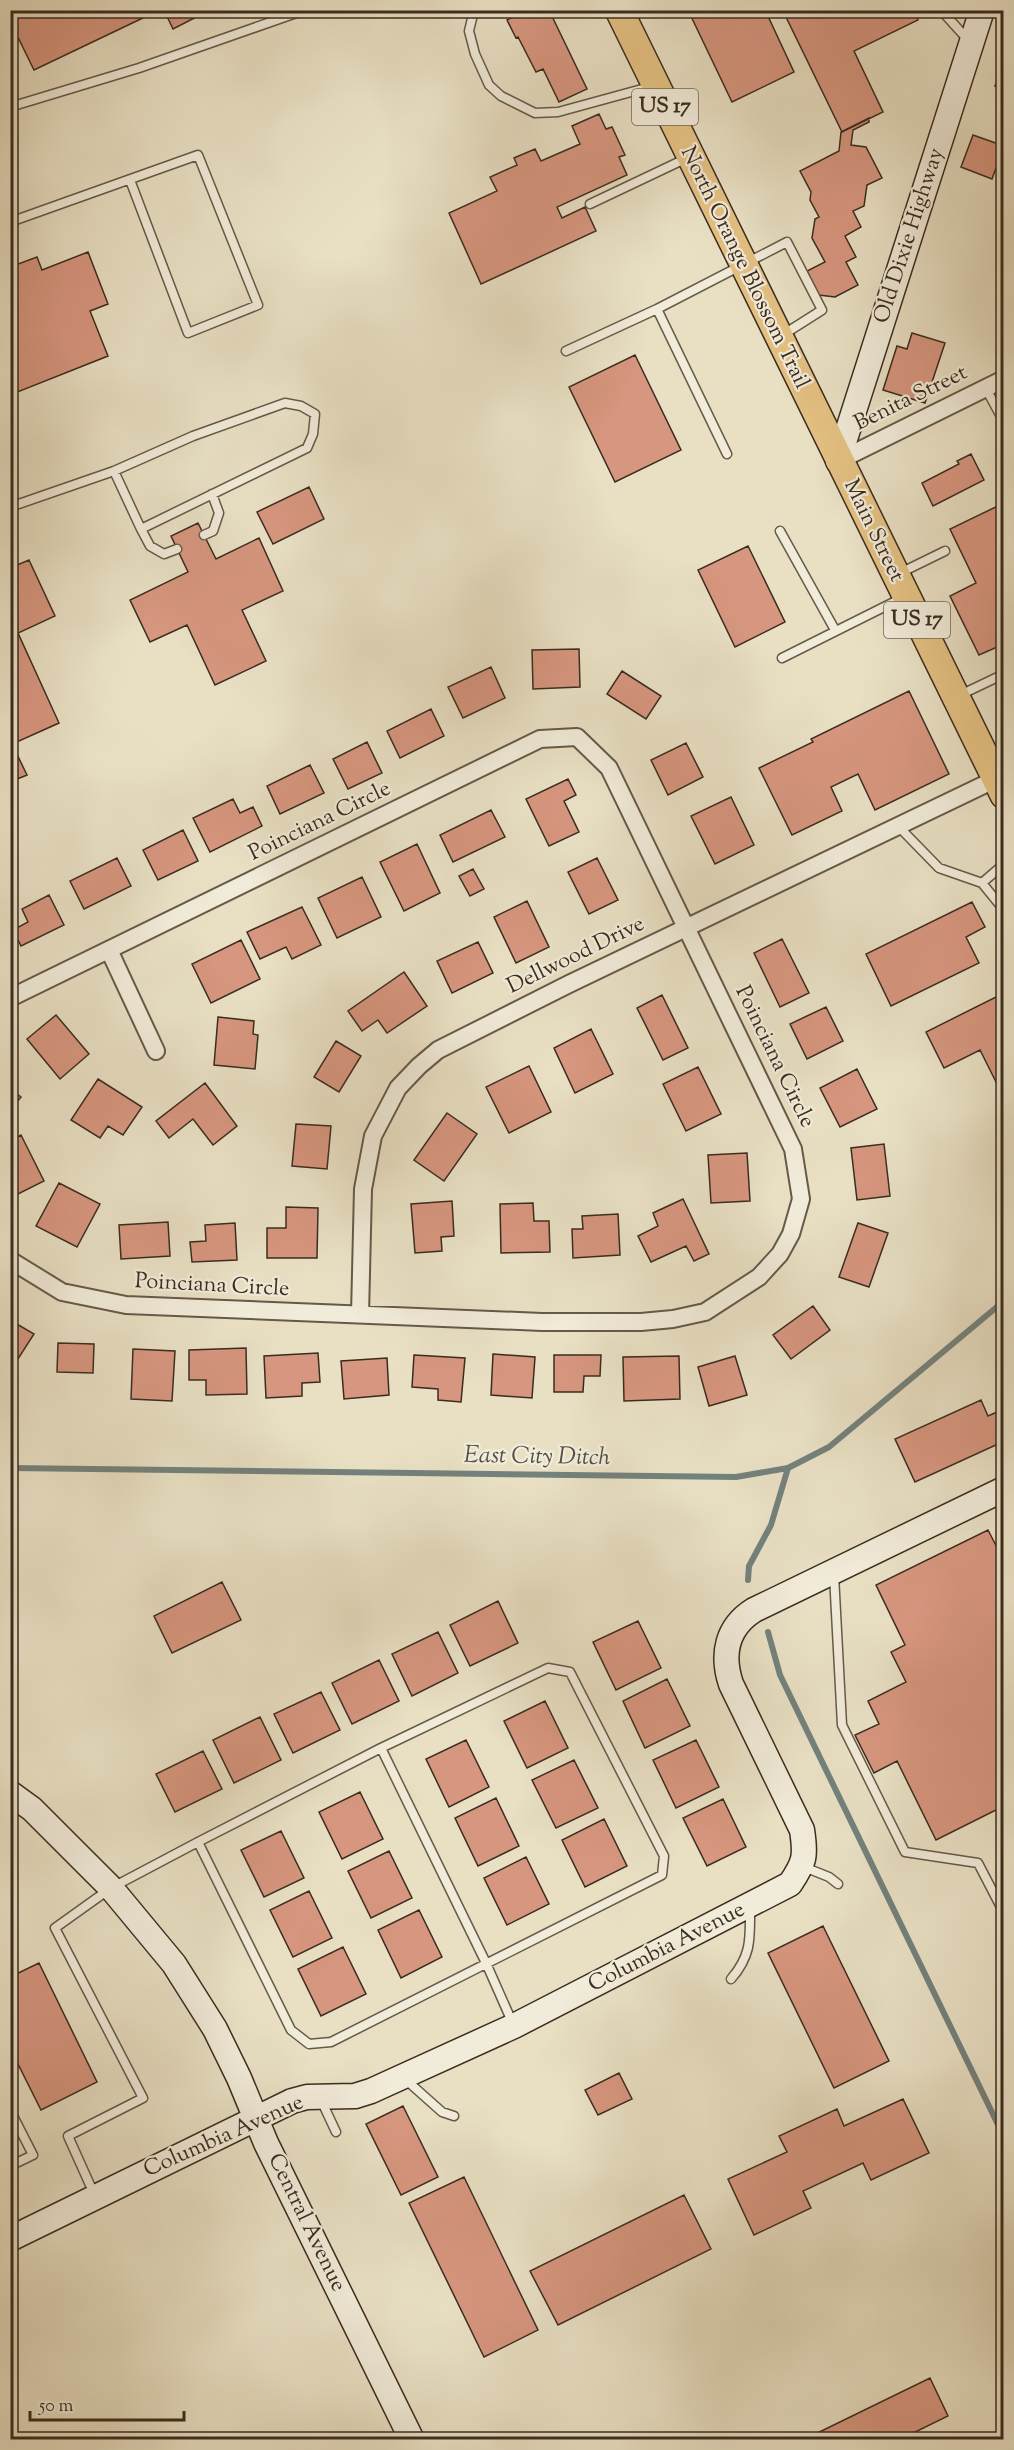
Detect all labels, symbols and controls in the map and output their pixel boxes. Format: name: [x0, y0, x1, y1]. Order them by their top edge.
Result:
road number: US 17: [632, 89, 698, 125]
street label: North Orange Blossom Trail: [671, 141, 817, 395]
street label: Old Dixie Highway: [867, 144, 953, 328]
street label: Benita Street: [849, 358, 973, 440]
street label: Main Street: [834, 474, 912, 588]
road number: US 17: [884, 602, 950, 638]
street label: Poinciana Circle: [244, 774, 396, 870]
street label: Dellwood Drive: [502, 909, 650, 1003]
street label: Poinciana Circle: [726, 981, 822, 1133]
street label: Poinciana Circle: [134, 1266, 290, 1306]
water label: East City Ditch: [463, 1439, 611, 1475]
street label: Columbia Avenue: [583, 1895, 751, 2001]
street label: Columbia Avenue: [139, 2087, 309, 2187]
street label: Central Avenue: [259, 2148, 353, 2298]
scale bar: [30, 2384, 184, 2422]
text: 50 m: [38, 2394, 74, 2420]

